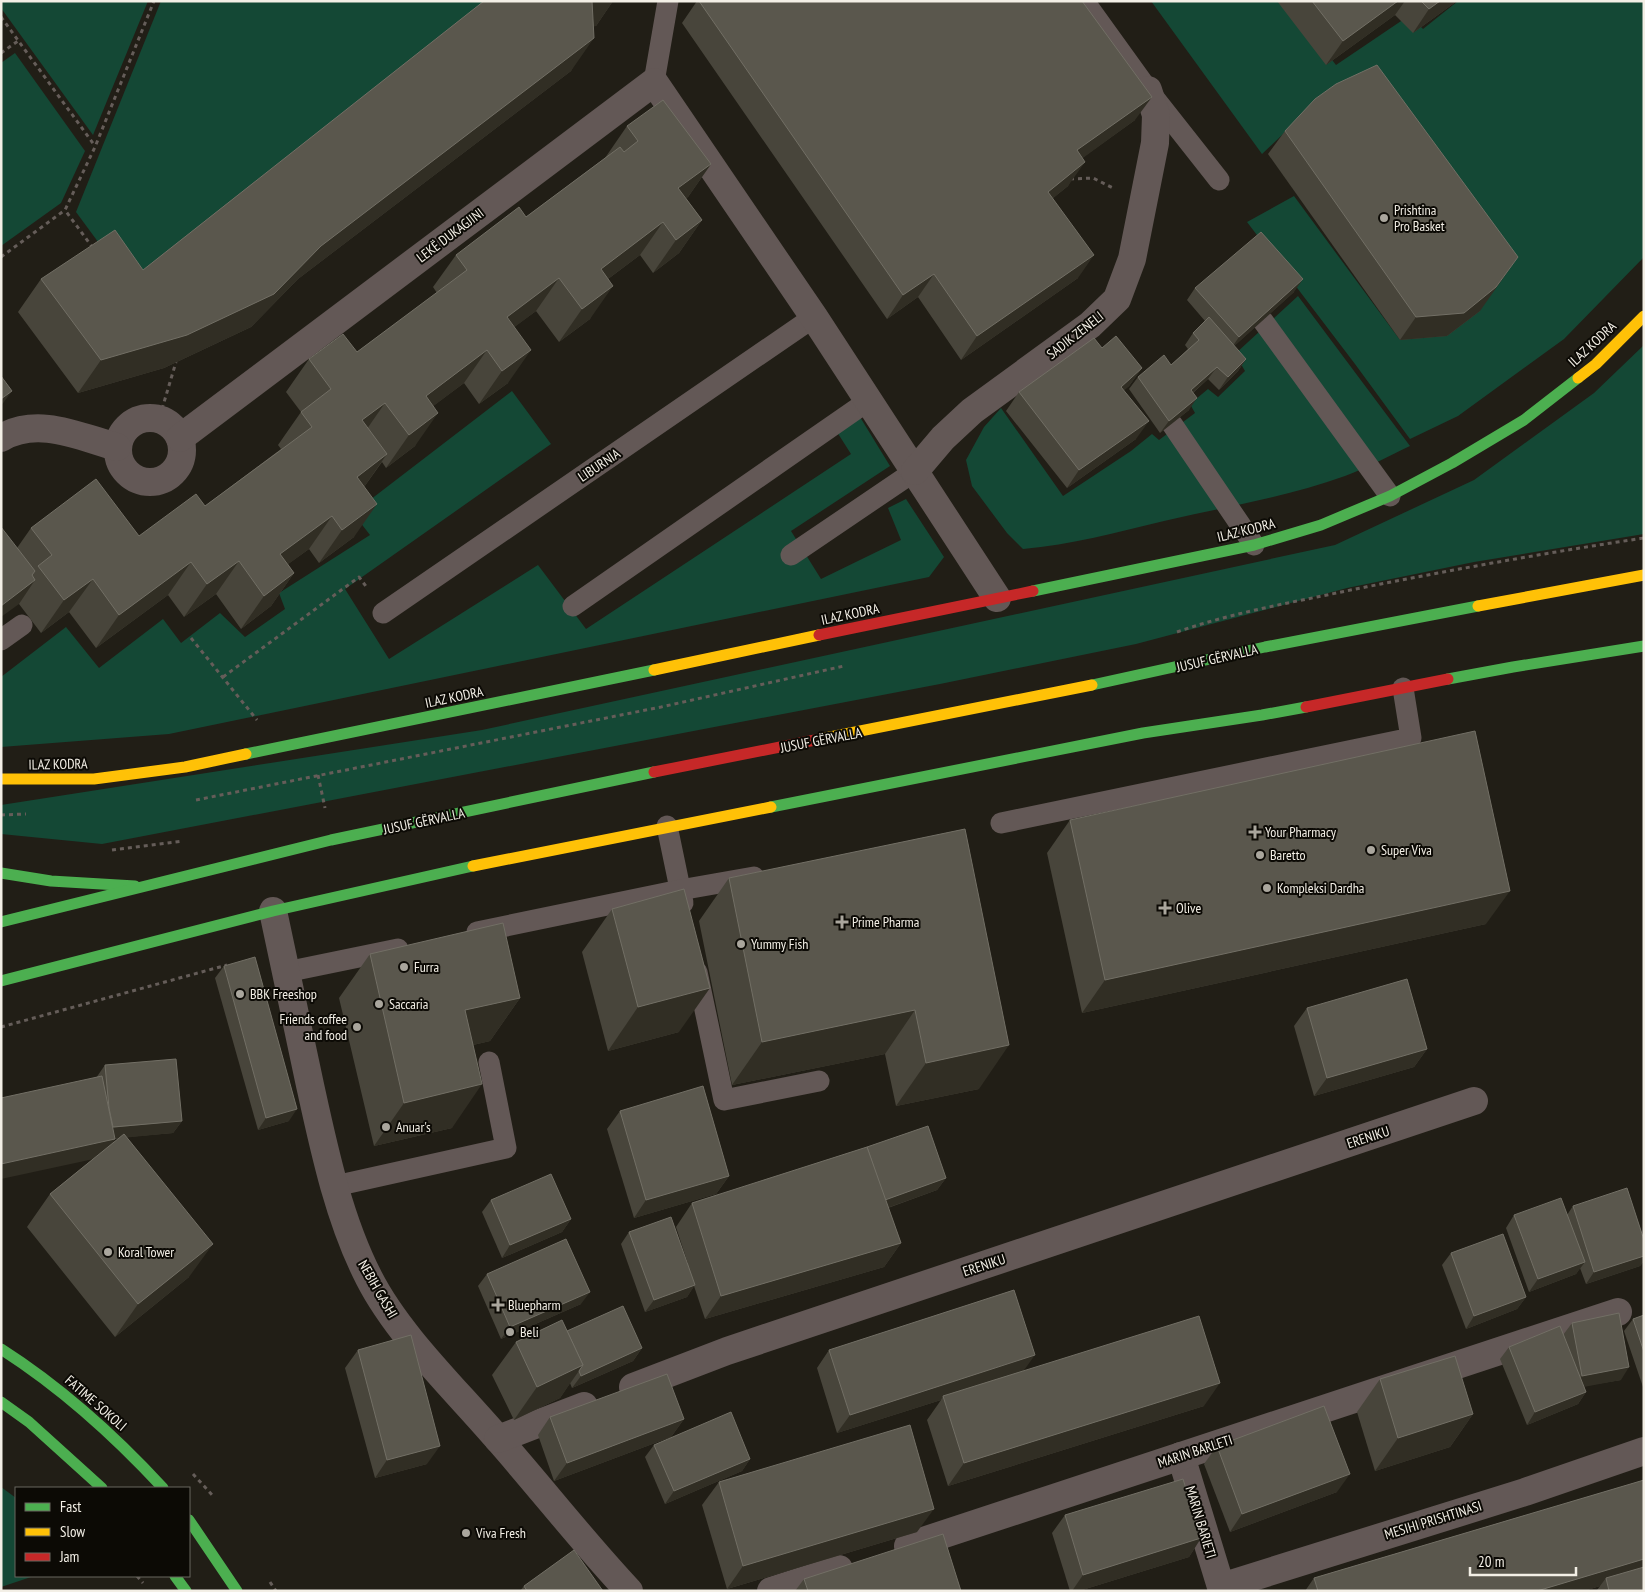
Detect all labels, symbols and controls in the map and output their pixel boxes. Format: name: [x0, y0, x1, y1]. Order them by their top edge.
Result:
place label: Prishtina Pro Basket: [1394, 201, 1445, 235]
street label: LEKË DUKAGJINI: [413, 204, 487, 266]
marker: Prishtina Pro Basket: [1378, 212, 1390, 224]
street label: SADIK ZENELI: [1043, 307, 1107, 363]
street label: ILAZ KODRA: [1564, 317, 1620, 371]
street label: LIBURNIA: [574, 444, 624, 486]
street label: ILAZ KODRA: [1215, 514, 1277, 546]
street label: ILAZ KODRA: [819, 599, 881, 629]
street label: JUSUF GËRVALLA: [1174, 640, 1260, 676]
street label: ILAZ KODRA: [423, 682, 485, 712]
street label: JUSUF GËRVALLA: [778, 723, 864, 757]
street label: ILAZ KODRA: [28, 754, 88, 774]
street label: JUSUF GËRVALLA: [381, 804, 467, 839]
place label: Your Pharmacy: [1265, 823, 1337, 841]
marker: Your Pharmacy: [1249, 826, 1261, 838]
place label: Super Viva: [1381, 841, 1432, 859]
marker: Super Viva: [1365, 844, 1377, 856]
place label: Baretto: [1270, 846, 1305, 864]
marker: Baretto: [1254, 849, 1266, 861]
place label: Kompleksi Dardha: [1277, 879, 1364, 897]
marker: Kompleksi Dardha: [1261, 882, 1273, 894]
place label: Olive: [1176, 899, 1201, 917]
marker: Olive: [1158, 901, 1172, 915]
place label: Prime Pharma: [852, 913, 919, 931]
marker: Prime Pharma: [836, 916, 848, 928]
place label: Yummy Fish: [751, 935, 808, 953]
marker: Yummy Fish: [735, 938, 747, 950]
place label: Furra: [414, 958, 439, 976]
marker: Furra: [398, 961, 410, 973]
place label: BBK Freeshop: [250, 985, 317, 1003]
marker: BBK Freeshop: [234, 988, 246, 1000]
place label: Saccaria: [389, 995, 428, 1013]
marker: Saccaria: [373, 998, 385, 1010]
place label: Friends coffee and food: [279, 1010, 347, 1044]
marker: Friends coffee and food: [351, 1021, 363, 1033]
place label: Anuar's: [396, 1118, 431, 1136]
marker: Anuar's: [380, 1121, 392, 1133]
street label: ERENIKU: [1344, 1122, 1392, 1152]
place label: Koral Tower: [118, 1243, 174, 1261]
marker: Koral Tower: [102, 1246, 114, 1258]
street label: ERENIKU: [960, 1250, 1008, 1280]
street label: NEBIH GASHI: [354, 1257, 402, 1321]
place label: Bluepharm: [508, 1296, 561, 1314]
marker: Bluepharm: [492, 1299, 504, 1311]
place label: Beli: [520, 1323, 539, 1341]
marker: Beli: [504, 1326, 516, 1338]
street label: FATIME SOKOLI: [61, 1371, 131, 1435]
street label: MARIN BARLETI: [1155, 1430, 1235, 1472]
street label: MARIN BARIETI: [1181, 1484, 1221, 1560]
legend: [15, 1487, 190, 1577]
text: Fast: [60, 1497, 81, 1516]
street label: MESIHI PRISHTINASI: [1382, 1497, 1484, 1543]
text: Slow: [60, 1522, 85, 1541]
place label: Viva Fresh: [475, 1524, 526, 1542]
marker: Viva Fresh: [460, 1527, 472, 1539]
scale bar: [1470, 1544, 1576, 1576]
text: Jam: [59, 1547, 79, 1566]
text: 20 m: [1478, 1552, 1504, 1571]

